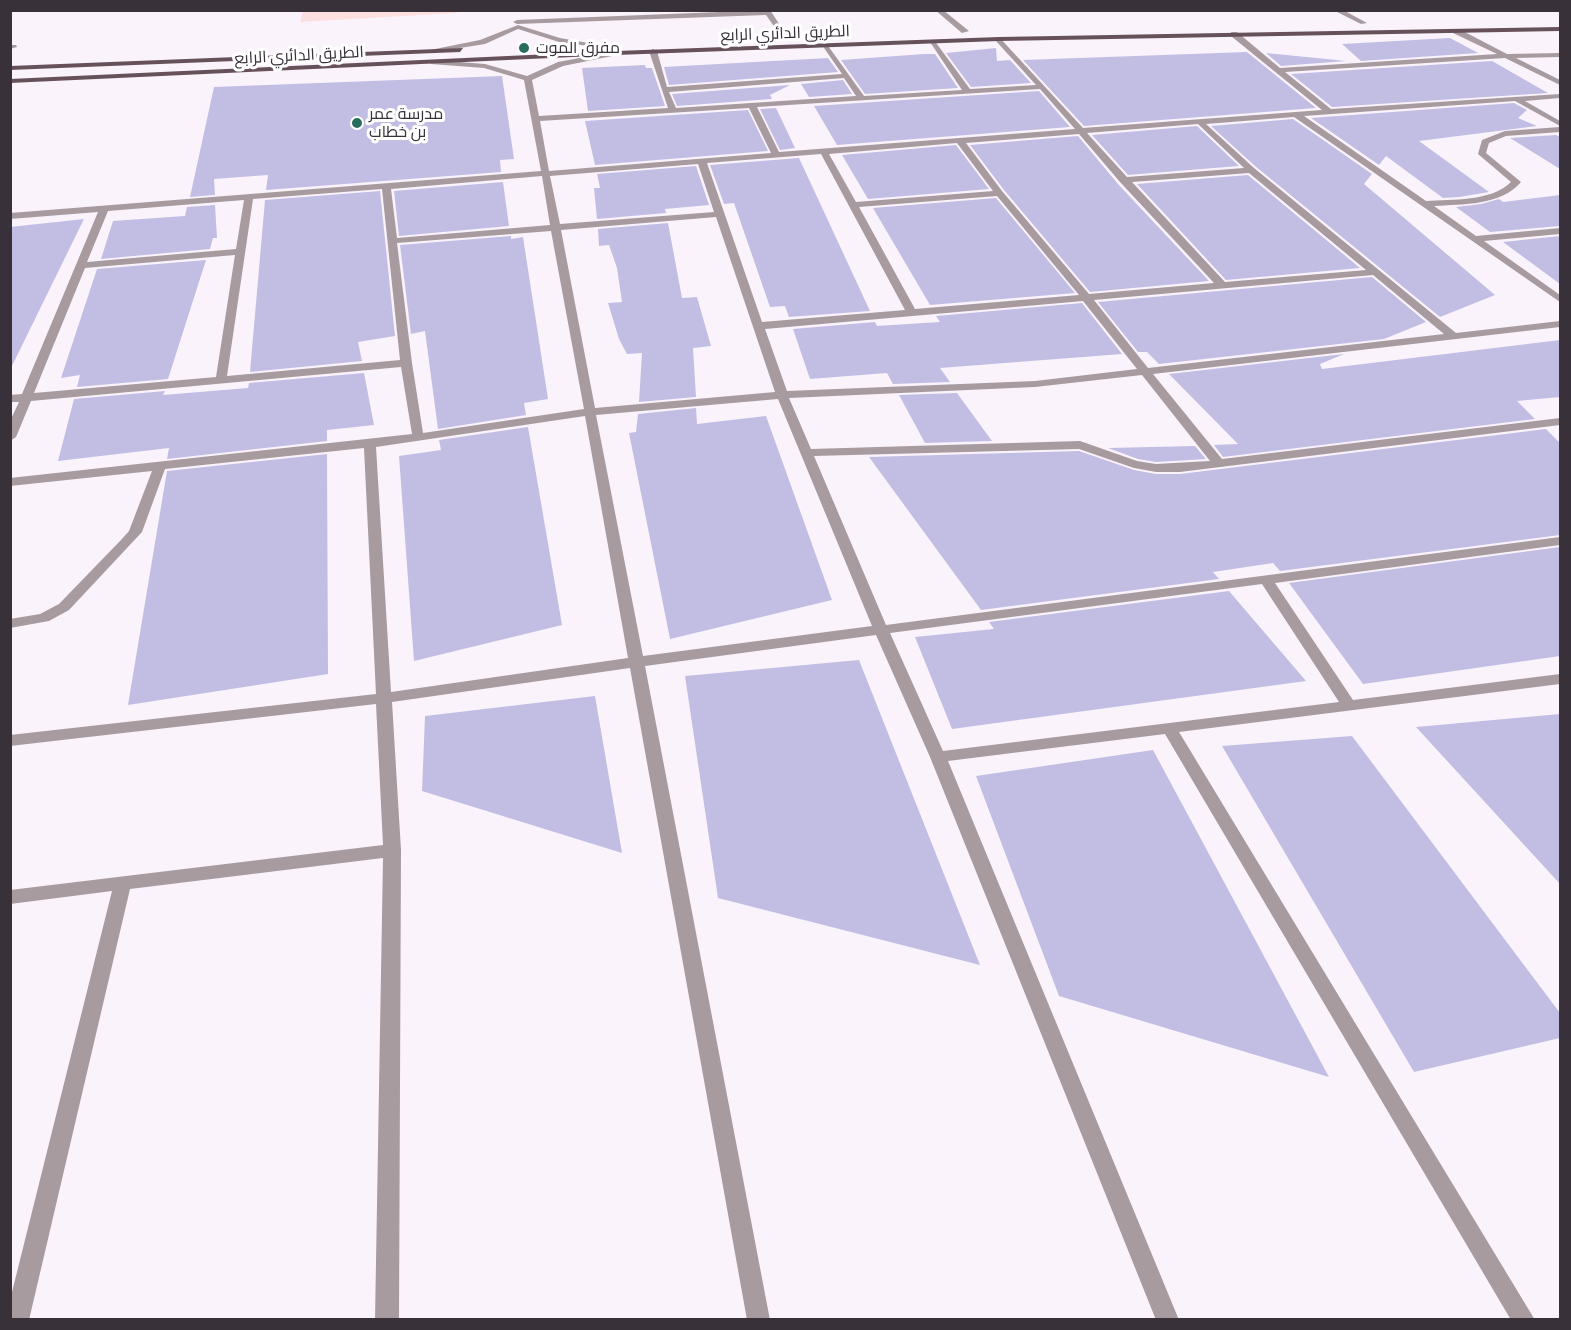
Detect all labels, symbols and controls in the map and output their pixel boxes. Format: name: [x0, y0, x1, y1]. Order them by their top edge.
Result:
street label: الطريق الدائري الرابع: [720, 21, 850, 45]
place label: مفرق الموت: [536, 38, 620, 58]
marker: مفرق الموت: [517, 41, 531, 55]
street label: الطريق الدائري الرابع: [234, 42, 364, 68]
place label: مدرسة عمر بن خطاب: [369, 104, 443, 142]
marker: مدرسة عمر بن خطاب: [350, 116, 364, 130]

